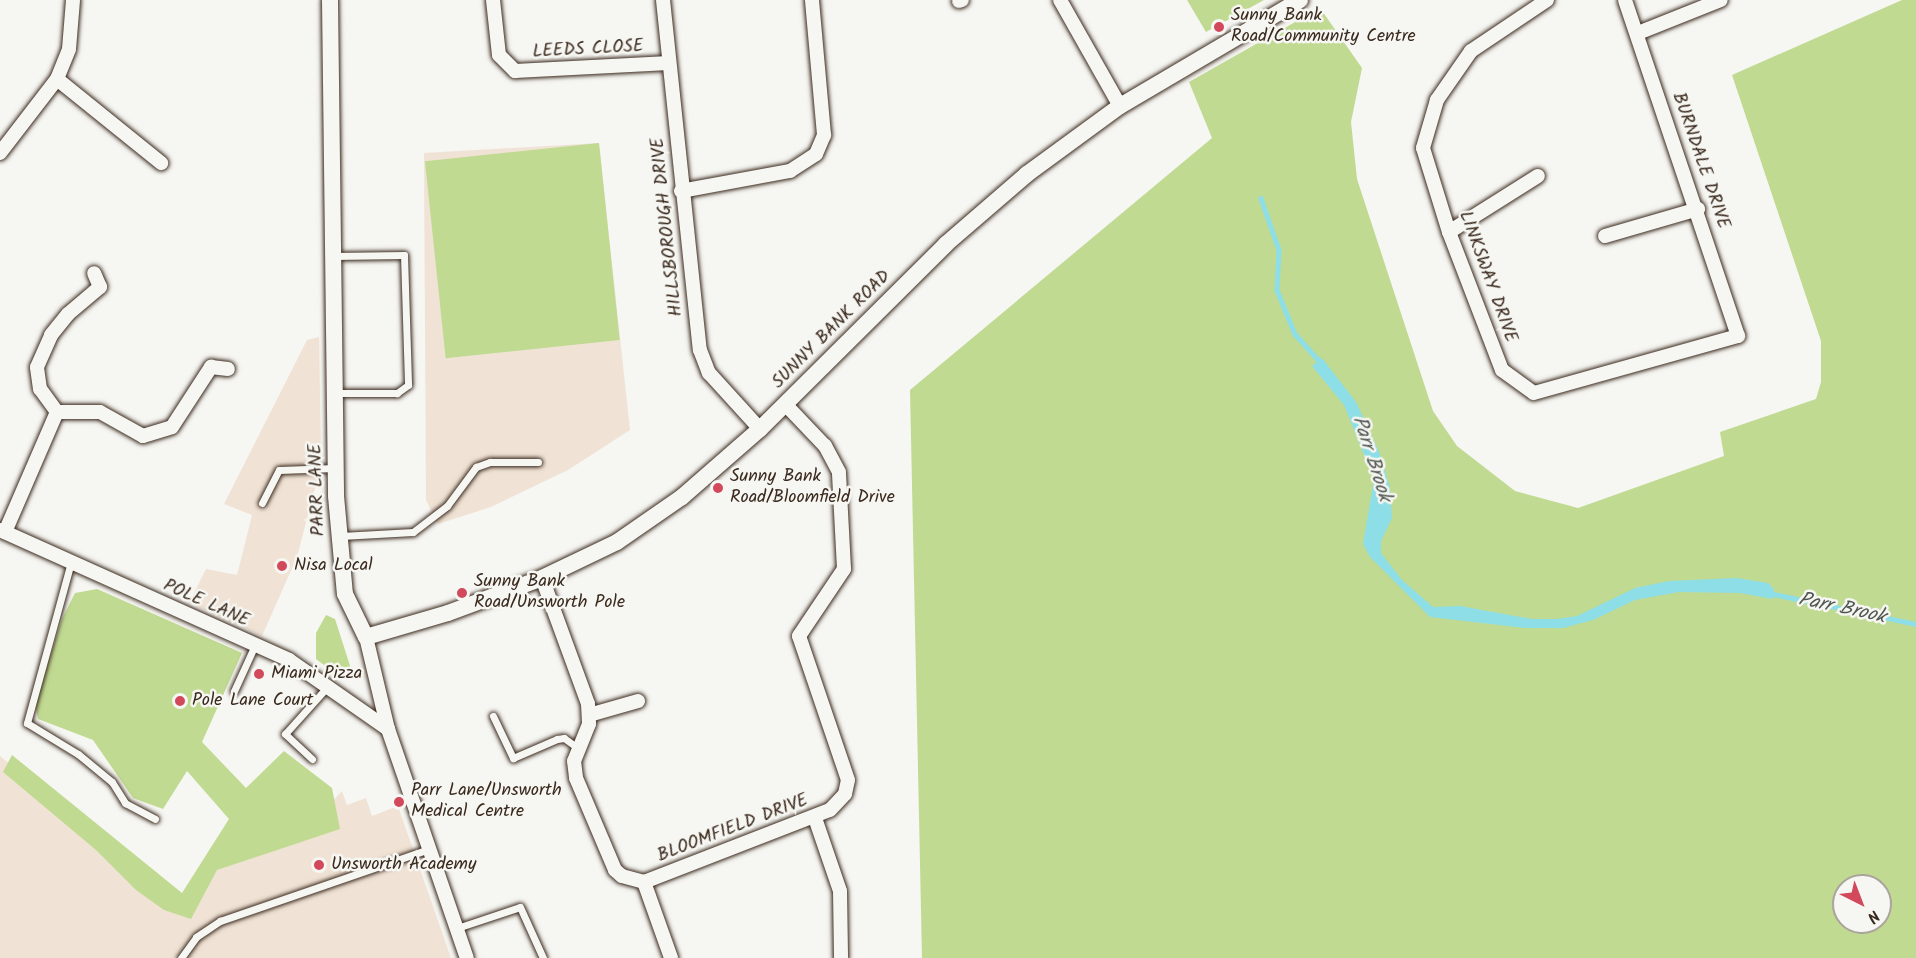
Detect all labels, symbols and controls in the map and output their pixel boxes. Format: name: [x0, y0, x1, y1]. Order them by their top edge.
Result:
place label: Sunny Bank Road/Community Centre: [1231, 6, 1416, 48]
marker: Sunny Bank Road/Community Centre: [1212, 20, 1226, 34]
street label: LEEDS CLOSE: [532, 36, 644, 64]
street label: BURNDALE DRIVE: [1667, 90, 1733, 232]
street label: HILLSBOROUGH DRIVE: [648, 136, 688, 318]
street label: LINKSWAY DRIVE: [1453, 208, 1521, 346]
street label: SUNNY BANK ROAD: [768, 266, 896, 394]
water label: Parr Brook: [1346, 413, 1396, 505]
street label: PARR LANE: [306, 443, 330, 537]
place label: Sunny Bank Road/Bloomfield Drive: [730, 467, 895, 510]
marker: Sunny Bank Road/Bloomfield Drive: [711, 481, 725, 495]
place label: Nisa Local: [294, 555, 373, 577]
marker: Nisa Local: [275, 559, 289, 573]
place label: Sunny Bank Road/Unsworth Pole: [474, 572, 625, 614]
street label: POLE LANE: [160, 575, 252, 633]
marker: Sunny Bank Road/Unsworth Pole: [455, 586, 469, 600]
water label: Parr Brook: [1796, 588, 1888, 630]
place label: Miami Pizza: [271, 663, 362, 685]
marker: Miami Pizza: [252, 667, 266, 681]
place label: Pole Lane Court: [192, 690, 313, 712]
marker: Pole Lane Court: [173, 694, 187, 708]
place label: Parr Lane/Unsworth Medical Centre: [411, 781, 562, 824]
street label: BLOOMFIELD DRIVE: [655, 790, 811, 868]
marker: Parr Lane/Unsworth Medical Centre: [392, 795, 406, 809]
place label: Unsworth Academy: [331, 854, 476, 876]
marker: Unsworth Academy: [312, 858, 326, 872]
north arrow: [1832, 874, 1892, 934]
text: N: [1861, 904, 1885, 929]

